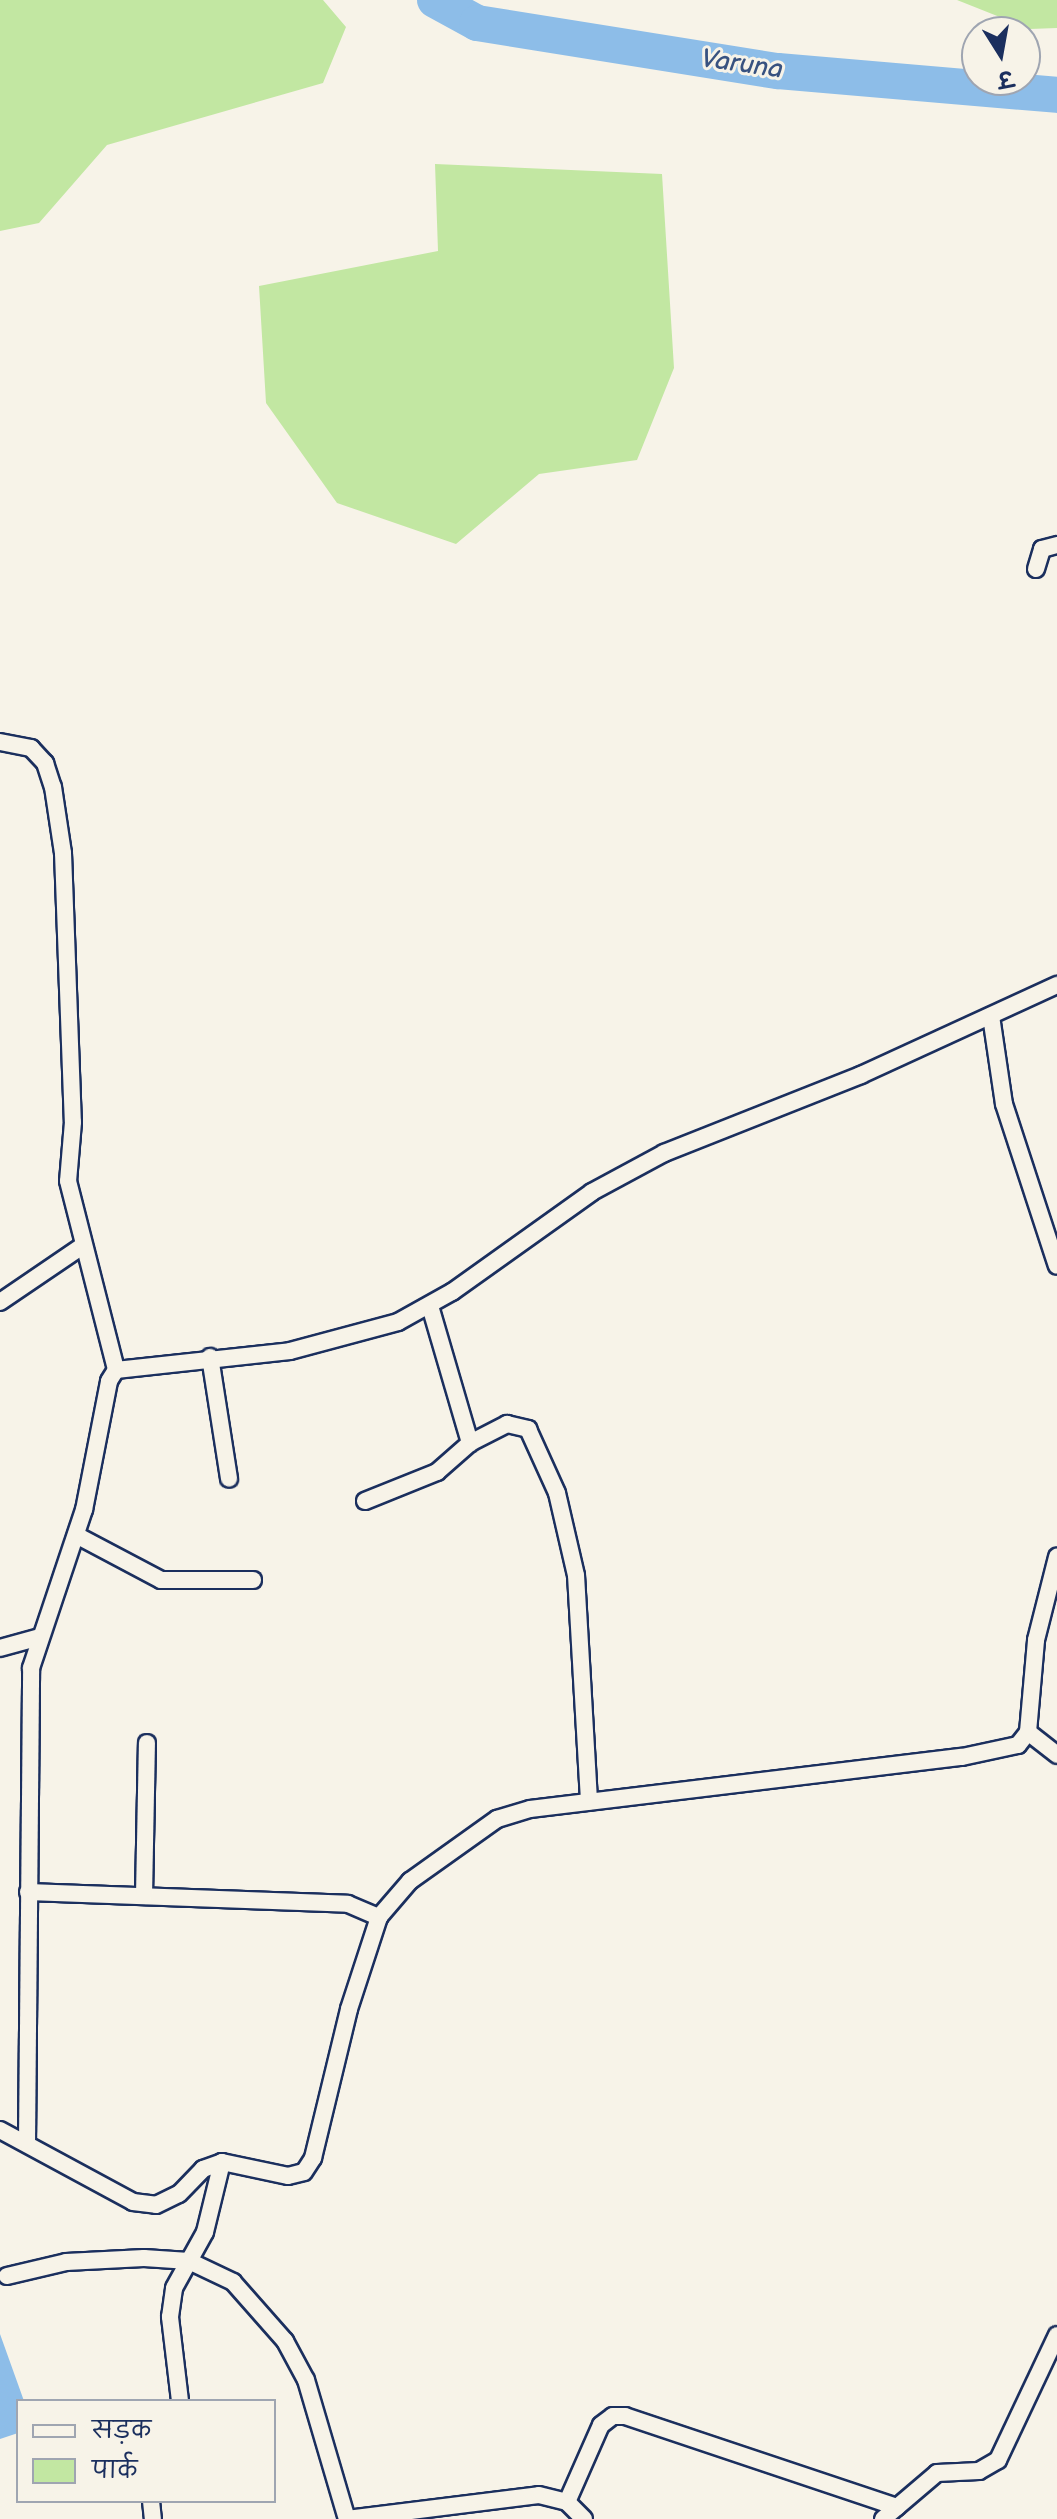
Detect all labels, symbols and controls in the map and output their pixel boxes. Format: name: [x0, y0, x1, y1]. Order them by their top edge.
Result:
north arrow: [961, 16, 1041, 96]
water label: Varuna: [699, 44, 785, 86]
text: उ: [996, 63, 1015, 93]
legend: [16, 2399, 276, 2503]
text: सड़क: [92, 2416, 151, 2445]
text: पार्क: [92, 2456, 137, 2485]

